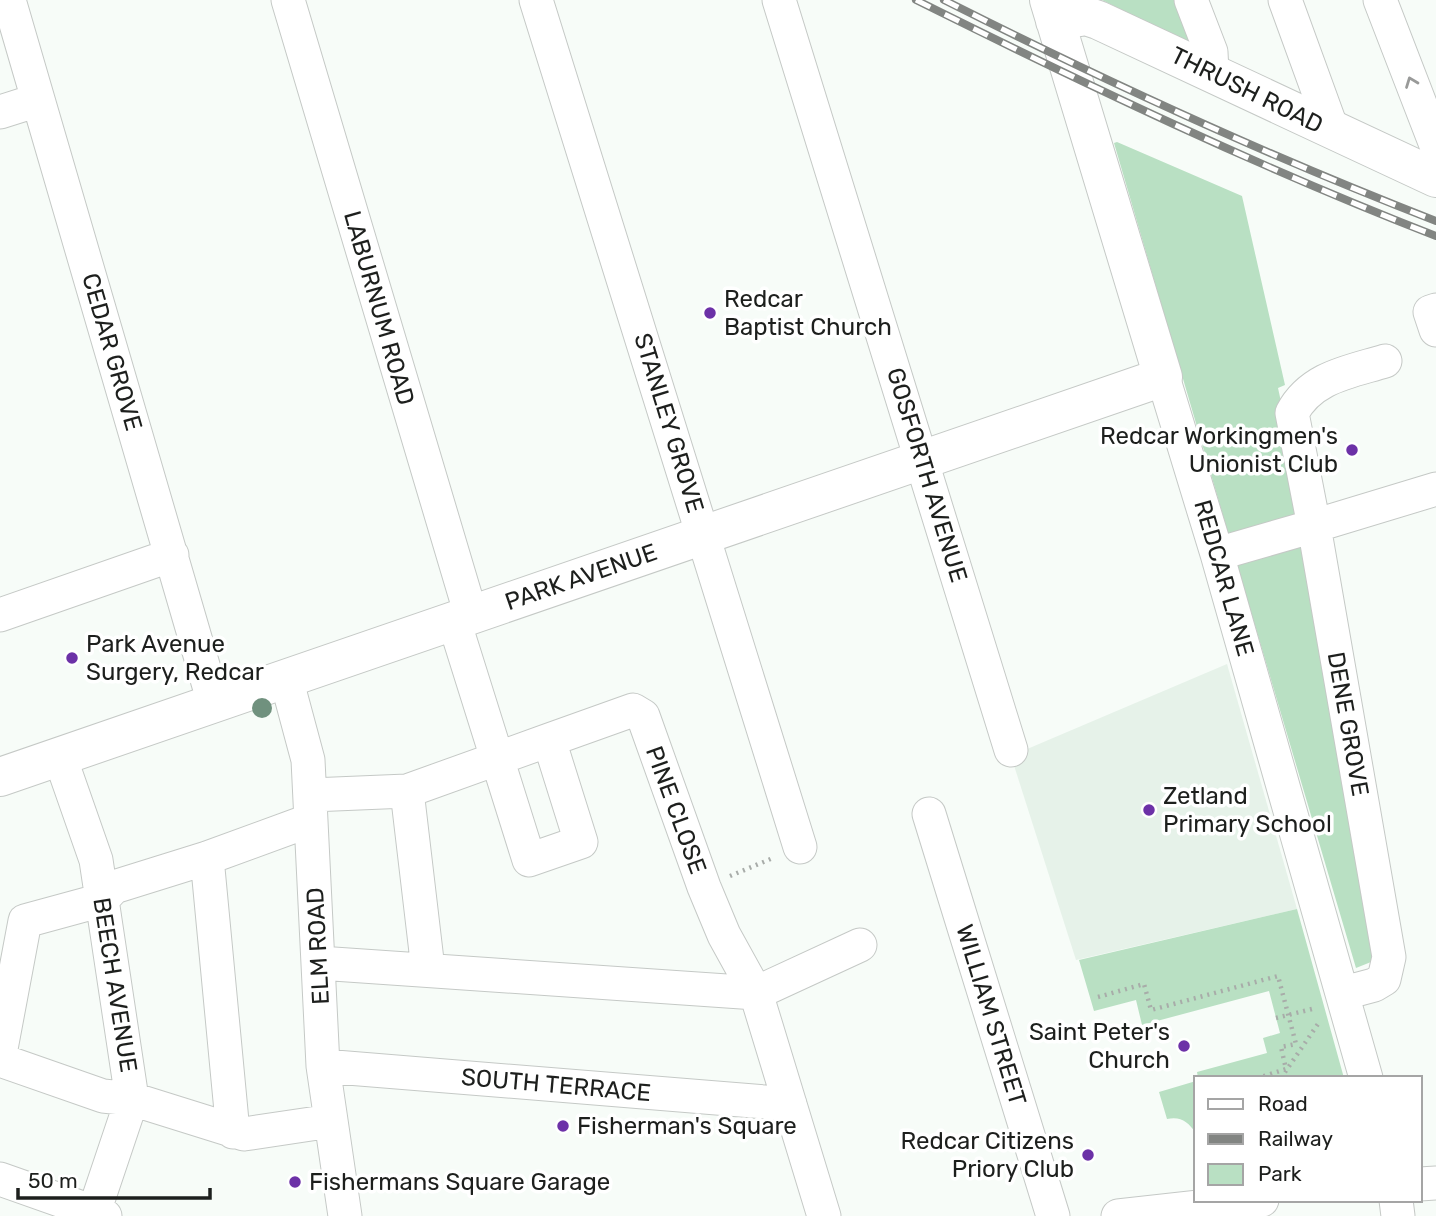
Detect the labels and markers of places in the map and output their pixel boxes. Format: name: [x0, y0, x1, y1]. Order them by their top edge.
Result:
place label: Redcar Baptist Church: [724, 285, 892, 341]
marker: Redcar Baptist Church: [702, 305, 718, 321]
place label: Redcar Workingmen's Unionist Club: [1100, 422, 1338, 478]
marker: Redcar Workingmen's Unionist Club: [1344, 442, 1360, 458]
place label: Park Avenue Surgery, Redcar: [86, 630, 264, 686]
marker: Park Avenue Surgery, Redcar: [64, 650, 80, 666]
place label: Zetland Primary School: [1163, 782, 1332, 838]
marker: Zetland Primary School: [1141, 802, 1157, 818]
place label: Saint Peter's Church: [1029, 1018, 1170, 1074]
marker: Saint Peter's Church: [1176, 1038, 1192, 1054]
place label: Fisherman's Square: [577, 1112, 797, 1140]
marker: Fisherman's Square: [555, 1118, 571, 1134]
place label: Redcar Citizens Priory Club: [900, 1127, 1074, 1183]
marker: Redcar Citizens Priory Club: [1080, 1147, 1096, 1163]
place label: Fishermans Square Garage: [309, 1168, 610, 1196]
marker: Fishermans Square Garage: [287, 1174, 303, 1190]

